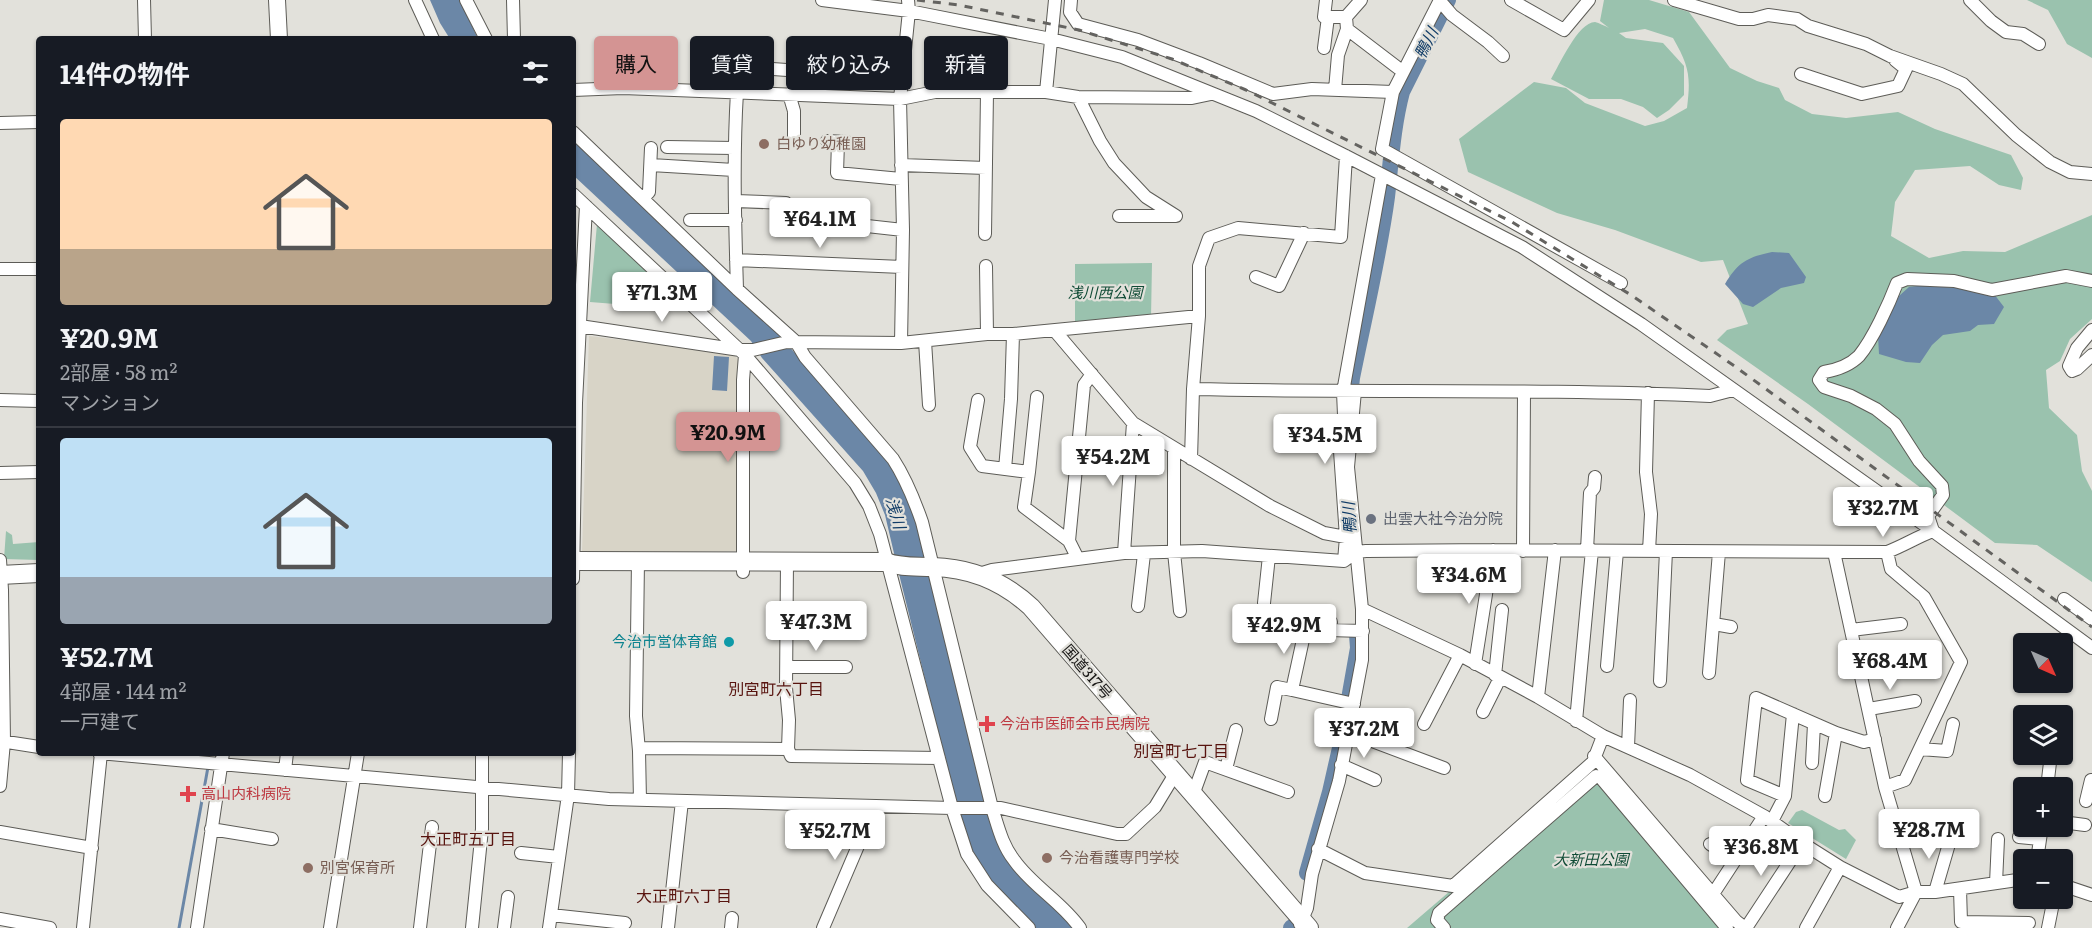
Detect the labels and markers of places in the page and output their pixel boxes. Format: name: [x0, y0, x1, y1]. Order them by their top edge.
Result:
place label: 白ゆり幼稚園: [776, 131, 866, 154]
marker: 白ゆり幼稚園: [757, 137, 771, 151]
pin: ¥64.1M: [771, 198, 869, 249]
pin: ¥71.3M: [613, 272, 711, 323]
pin: ¥20.9M: [679, 412, 777, 463]
pin: ¥34.5M: [1276, 414, 1374, 465]
pin: ¥54.2M: [1064, 436, 1162, 487]
pin: ¥32.7M: [1834, 487, 1932, 538]
place label: 出雲大社今治分院: [1383, 506, 1503, 529]
marker: 出雲大社今治分院: [1364, 512, 1378, 526]
pin: ¥34.6M: [1420, 554, 1518, 605]
pin: ¥47.3M: [767, 601, 865, 652]
pin: ¥42.9M: [1235, 604, 1333, 655]
place label: 今治市営体育館: [612, 629, 717, 652]
marker: 今治市営体育館: [722, 635, 736, 649]
pin: ¥68.4M: [1841, 640, 1939, 691]
pin: ¥37.2M: [1315, 708, 1413, 759]
place label: 今治市医師会市民病院: [1000, 711, 1150, 734]
marker: 今治市医師会市民病院: [978, 715, 996, 733]
place label: 高山内科病院: [201, 781, 291, 804]
marker: 高山内科病院: [179, 785, 197, 803]
pin: ¥28.7M: [1880, 809, 1978, 860]
pin: ¥52.7M: [786, 810, 884, 861]
pin: ¥36.8M: [1712, 826, 1810, 877]
place label: 今治看護専門学校: [1059, 845, 1179, 868]
marker: 今治看護専門学校: [1040, 851, 1054, 865]
place label: 別宮保育所: [320, 855, 395, 878]
marker: 別宮保育所: [301, 861, 315, 875]

